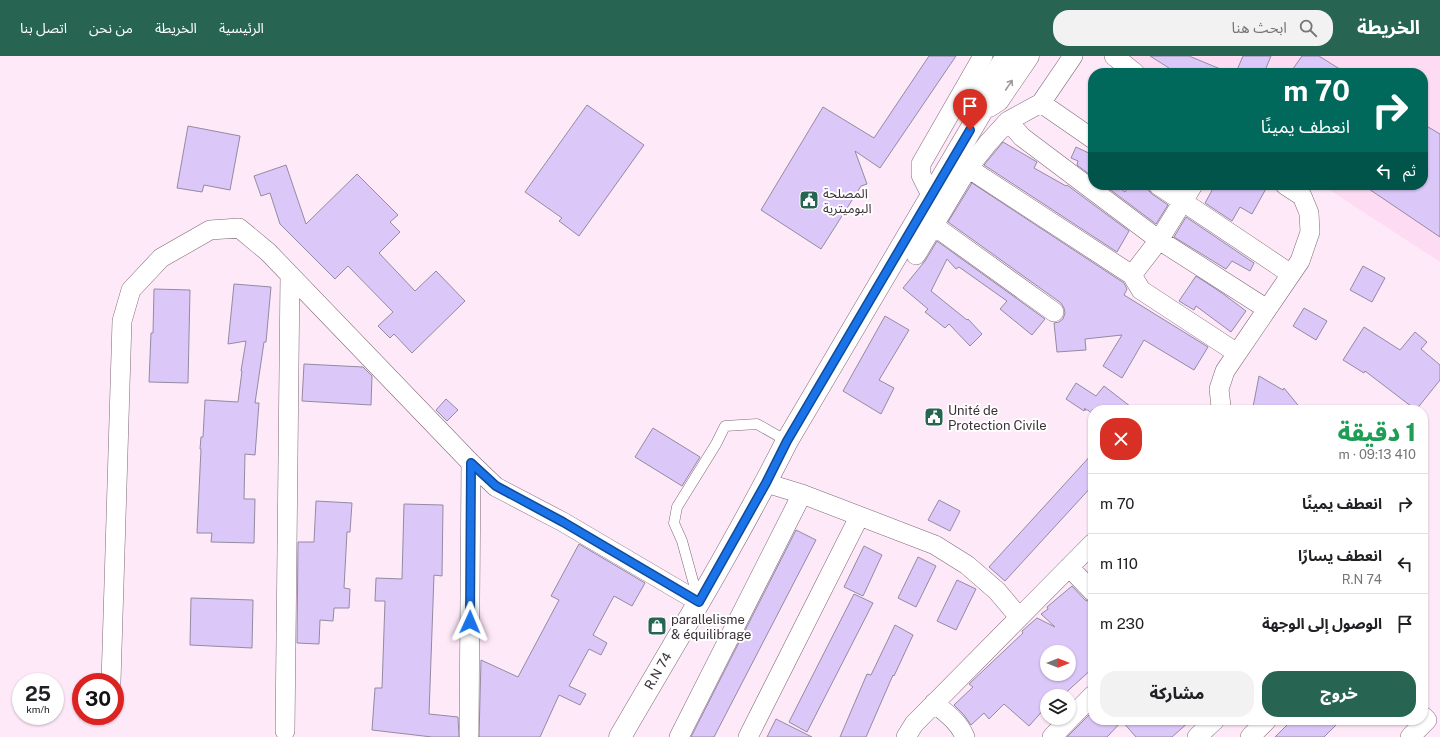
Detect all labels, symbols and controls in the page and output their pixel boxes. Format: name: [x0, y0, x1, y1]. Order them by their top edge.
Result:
search box: [1053, 10, 1333, 46]
text: الخريطة: [1357, 16, 1420, 38]
icon: search: [1297, 17, 1319, 39]
text: ابحث هنا: [1232, 19, 1287, 36]
text: اتصل بنا: [20, 20, 67, 36]
text: من نحن: [89, 20, 133, 36]
text: الخريطة: [155, 20, 197, 36]
text: الرئيسية: [219, 20, 264, 36]
text: 70 m: [1283, 74, 1350, 107]
one-way arrow: [1005, 80, 1013, 91]
icon: right: [1364, 84, 1416, 136]
pin: [953, 89, 987, 130]
icon: arrive: [959, 95, 981, 117]
text: انعطف يمينًا: [1261, 116, 1350, 137]
icon: left: [1373, 160, 1395, 182]
text: ثم: [1403, 162, 1416, 179]
place label: المصلحة البوميترية: [823, 186, 872, 216]
public building icon: المصلحة البوميترية: [798, 189, 820, 211]
place label: Unité de Protection Civile: [948, 403, 1047, 433]
public building icon: Unité de Protection Civile: [923, 406, 945, 428]
button: close: [1100, 418, 1142, 460]
text: 1 دقيقة: [1338, 418, 1416, 446]
text: 410 m · 09:13: [1339, 447, 1416, 462]
icon: right: [1394, 493, 1416, 515]
text: 70 m: [1100, 495, 1135, 512]
text: انعطف يمينًا: [1302, 495, 1382, 512]
text: انعطف يسارًا: [1298, 547, 1382, 564]
icon: left: [1394, 553, 1416, 575]
text: 110 m: [1100, 555, 1138, 572]
text: R.N 74: [1342, 572, 1382, 587]
position arrow: [449, 601, 491, 643]
place label: parallelisme & équilibrage: [671, 612, 751, 642]
icon: arrive: [1394, 613, 1416, 635]
shop icon: parallelisme & équilibrage: [646, 615, 668, 637]
text: 230 m: [1100, 615, 1144, 632]
text: الوصول إلى الوجهة: [1262, 615, 1382, 632]
north arrow: [1040, 645, 1076, 681]
map controls: [1040, 645, 1076, 725]
street label: R.N 74: [641, 650, 675, 692]
button: مشاركة: [1100, 671, 1254, 717]
button: خروج: [1262, 671, 1416, 717]
speed limit sign: 30: [72, 673, 124, 725]
text: 25: [25, 682, 51, 706]
button: layers: [1040, 689, 1076, 725]
text: km/h: [26, 703, 50, 715]

